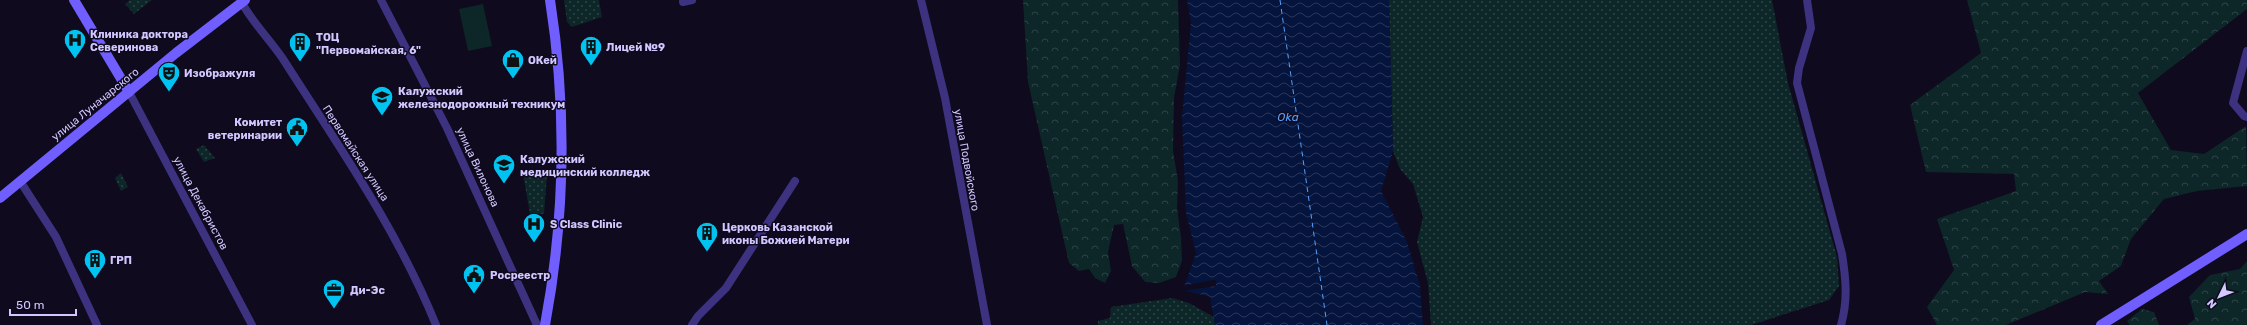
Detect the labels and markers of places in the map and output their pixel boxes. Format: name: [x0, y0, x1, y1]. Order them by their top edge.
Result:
hospital icon: Клиника доктора Северинова: [62, 27, 88, 60]
place label: Клиника доктора Северинова: [90, 28, 188, 54]
building icon: ТОЦ "Первомайская, 6": [287, 30, 313, 63]
place label: ТОЦ "Первомайская, 6": [316, 31, 421, 57]
building icon: Лицей №9: [578, 34, 604, 67]
place label: Лицей №9: [606, 41, 665, 54]
shop icon: ОКей: [500, 47, 526, 80]
place label: ОКей: [528, 54, 557, 67]
theatre icon: Изображуля: [156, 60, 182, 93]
place label: Изображуля: [184, 67, 255, 80]
school or university icon: Калужский железнодорожный техникум: [369, 84, 395, 117]
place label: Калужский железнодорожный техникум: [398, 85, 565, 111]
public building icon: Комитет ветеринарии: [284, 115, 310, 148]
place label: Комитет ветеринарии: [208, 116, 282, 142]
school or university icon: Калужский медицинский колледж: [491, 152, 517, 185]
place label: Калужский медицинский колледж: [520, 153, 650, 179]
hospital icon: S Class Clinic: [521, 211, 547, 244]
place label: S Class Clinic: [550, 218, 623, 231]
building icon: Церковь Казанской иконы Божией Матери: [694, 220, 720, 253]
place label: Церковь Казанской иконы Божией Матери: [722, 221, 850, 247]
building icon: ГРП: [82, 247, 108, 280]
place label: ГРП: [110, 254, 132, 267]
public building icon: Росреестр: [461, 262, 487, 295]
place label: Росреестр: [490, 269, 550, 282]
office icon: Ди-Эс: [321, 277, 347, 310]
place label: Ди-Эс: [350, 284, 385, 297]

